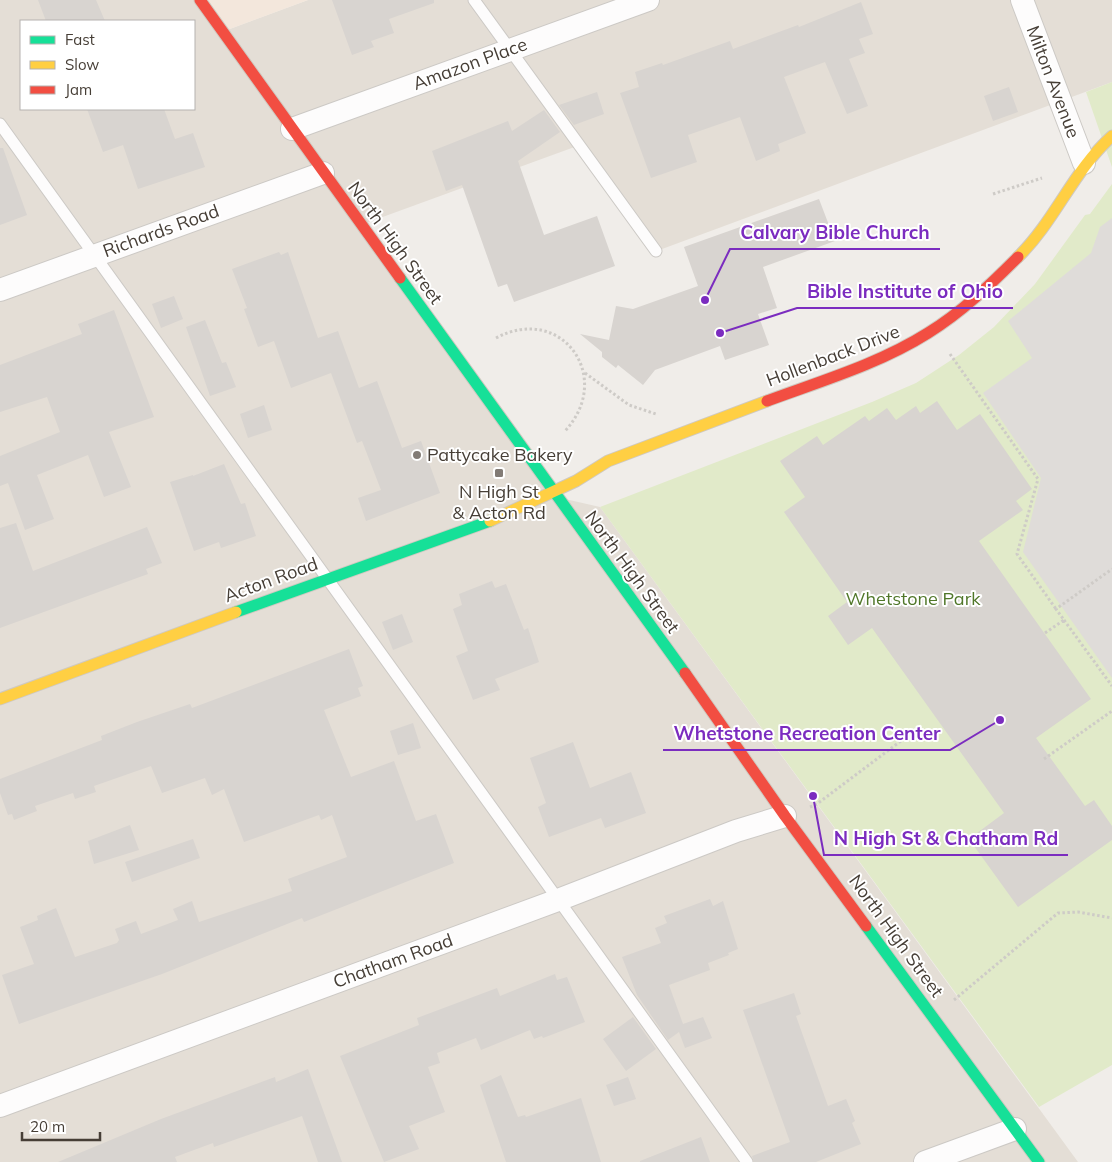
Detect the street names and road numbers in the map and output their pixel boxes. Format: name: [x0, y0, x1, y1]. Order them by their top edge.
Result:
street label: Milton Avenue: [1022, 22, 1085, 141]
street label: Amazon Place: [410, 32, 530, 95]
street label: North High Street: [343, 177, 448, 309]
street label: Richards Road: [100, 199, 222, 262]
street label: Hollenback Drive: [763, 320, 903, 392]
street label: North High Street: [580, 506, 685, 638]
street label: Acton Road: [221, 552, 321, 607]
street label: North High Street: [844, 870, 949, 1002]
street label: Chatham Road: [330, 928, 456, 993]

